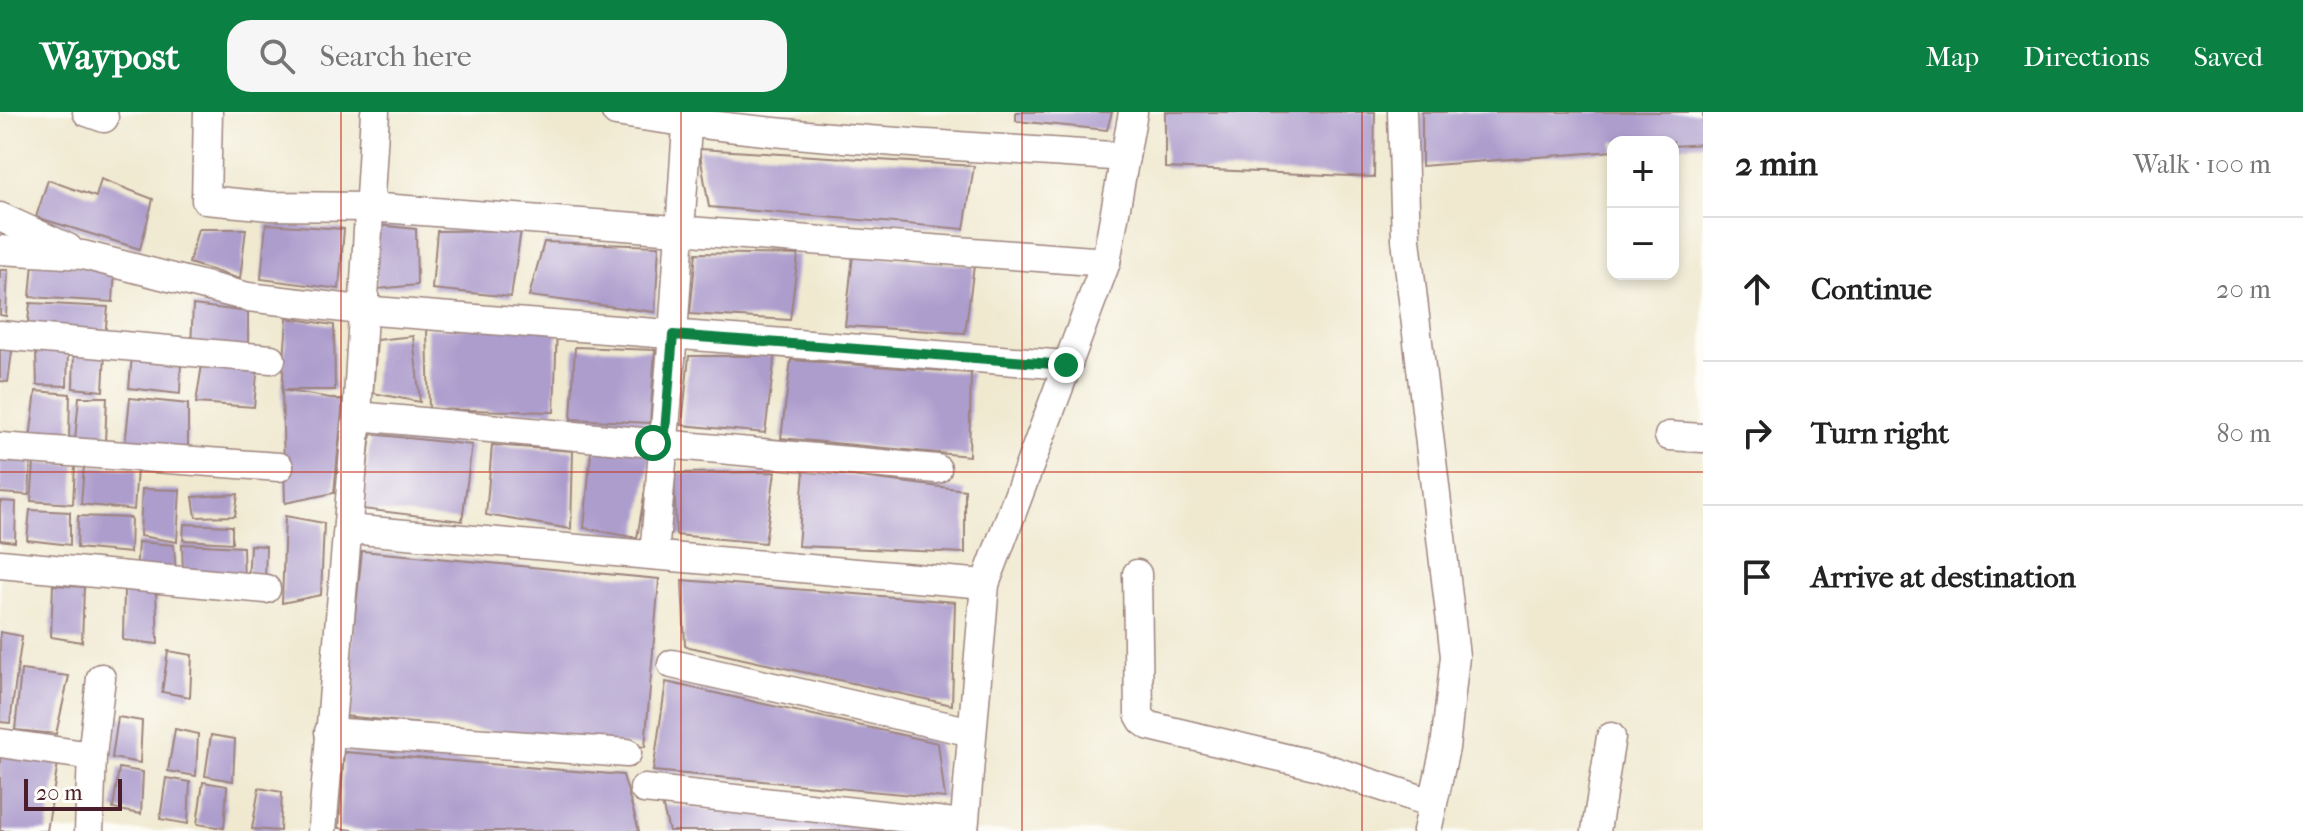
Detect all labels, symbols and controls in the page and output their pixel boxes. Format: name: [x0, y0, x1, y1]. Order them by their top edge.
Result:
search box: [227, 20, 787, 92]
text: Waypost: [40, 34, 179, 79]
icon: search: [255, 34, 299, 78]
text: Search here: [319, 39, 472, 74]
text: Map: [1926, 40, 1979, 73]
text: Directions: [2023, 40, 2150, 73]
text: Saved: [2194, 40, 2263, 73]
map controls: [1607, 136, 1679, 280]
button: +: [1607, 136, 1679, 208]
text: 2 min: [1735, 144, 1818, 184]
text: Walk · 100 m: [2133, 149, 2271, 180]
button: −: [1607, 208, 1679, 280]
icon: ahead: [1735, 267, 1779, 311]
text: Continue: [1811, 272, 1932, 307]
text: 20 m: [2216, 274, 2271, 305]
route end: [1048, 347, 1084, 383]
icon: right: [1735, 411, 1779, 455]
text: Turn right: [1811, 416, 1949, 451]
text: 80 m: [2216, 418, 2271, 449]
route start: [635, 425, 671, 461]
icon: arrive: [1735, 555, 1779, 599]
text: Arrive at destination: [1811, 560, 2076, 595]
scale bar: [24, 775, 122, 811]
text: 20 m: [36, 780, 82, 806]

